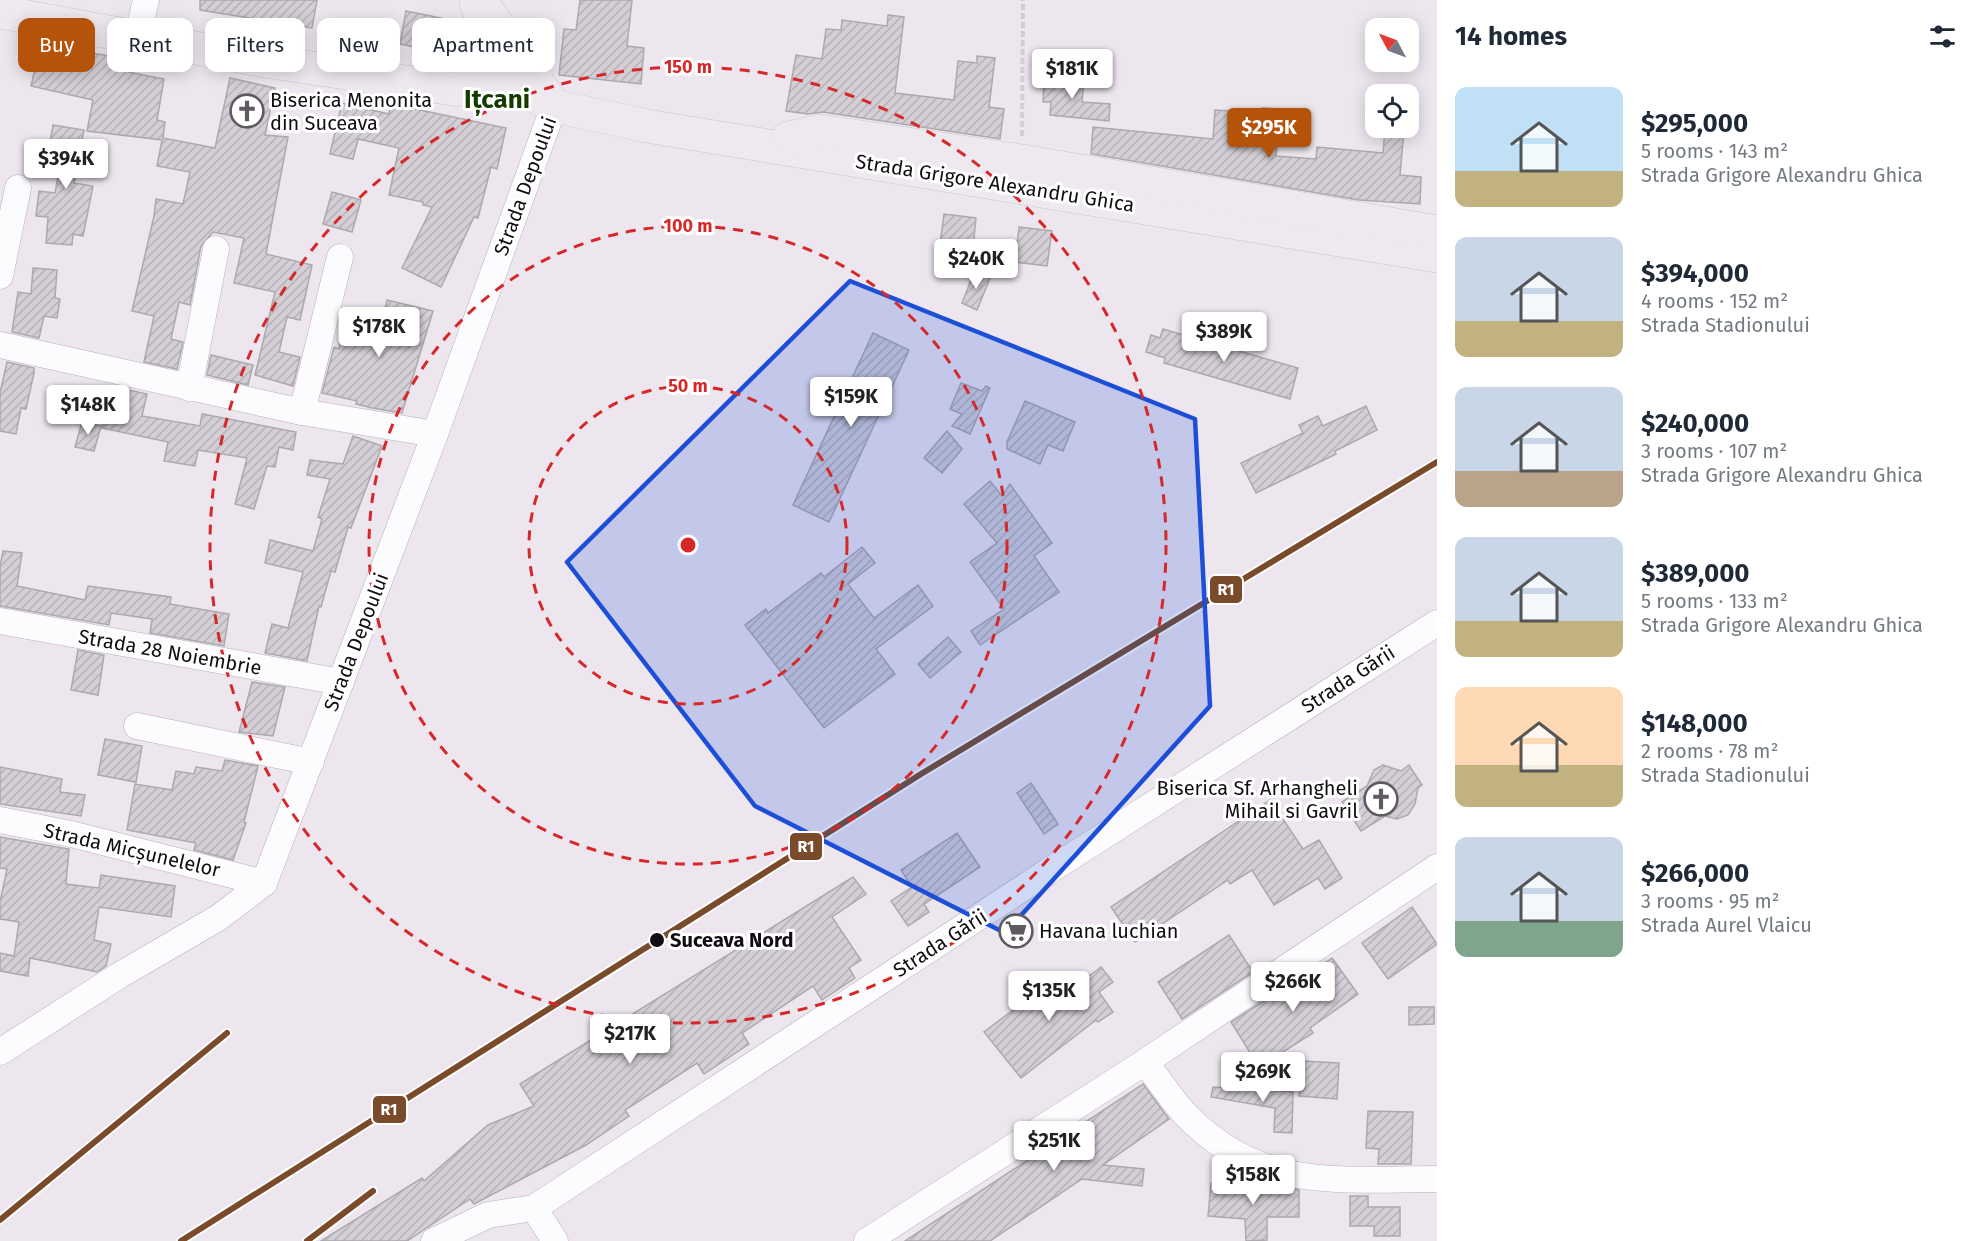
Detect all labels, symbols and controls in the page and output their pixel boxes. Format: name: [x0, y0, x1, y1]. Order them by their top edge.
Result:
chip: Buy: [18, 18, 95, 72]
chip: Rent: [107, 18, 193, 72]
chip: Filters: [205, 18, 305, 72]
chip: New: [317, 18, 400, 72]
chip: Apartment: [412, 18, 555, 72]
north arrow: [1365, 18, 1419, 72]
map controls: [1365, 18, 1419, 138]
icon: filters: [1926, 20, 1959, 53]
text: 14 homes: [1455, 21, 1567, 52]
pin: $181K: [1030, 49, 1114, 100]
text: 150 m: [664, 56, 712, 78]
text: $181K: [1046, 56, 1098, 80]
district label: Ițcani: [464, 84, 530, 116]
button: locate: [1365, 84, 1419, 138]
place label: Biserica Menonita din Suceava: [270, 88, 432, 135]
church icon: Biserica Menonita din Suceava: [229, 93, 265, 129]
pin: $295K: [1227, 108, 1311, 159]
text: $295,000: [1641, 108, 1748, 139]
icon: home: [1503, 111, 1575, 183]
street label: Strada Depoului: [489, 113, 561, 259]
text: $295K: [1241, 115, 1297, 139]
pin: $394K: [24, 139, 108, 190]
text: 5 rooms · 143 m²: [1641, 139, 1788, 163]
text: $394K: [38, 146, 94, 170]
street label: Strada Grigore Alexandru Ghica: [854, 149, 1136, 217]
text: Strada Grigore Alexandru Ghica: [1641, 163, 1923, 187]
text: 100 m: [664, 215, 712, 237]
pin: $240K: [934, 239, 1018, 290]
text: $240K: [948, 246, 1004, 270]
text: $394,000: [1641, 258, 1749, 289]
icon: home: [1503, 261, 1575, 333]
text: 4 rooms · 152 m²: [1641, 289, 1788, 313]
pin: $178K: [337, 307, 421, 358]
pin: $389K: [1182, 312, 1266, 363]
text: Strada Stadionului: [1641, 313, 1810, 337]
text: $178K: [353, 314, 405, 338]
text: $389K: [1196, 319, 1252, 343]
text: 50 m: [668, 375, 708, 397]
pin: $159K: [809, 377, 893, 428]
text: $159K: [824, 384, 878, 408]
pin: $148K: [46, 385, 130, 436]
text: $148K: [60, 392, 116, 416]
text: $240,000: [1641, 408, 1749, 439]
icon: home: [1503, 411, 1575, 483]
text: 3 rooms · 107 m²: [1641, 439, 1787, 463]
text: Strada Grigore Alexandru Ghica: [1641, 463, 1923, 487]
centre of rings: [678, 535, 698, 555]
text: $389,000: [1641, 558, 1750, 589]
icon: home: [1503, 561, 1575, 633]
street label: Strada Depoului: [319, 569, 393, 715]
line badge: R1: [1209, 575, 1243, 604]
text: R1: [1217, 580, 1235, 599]
text: 5 rooms · 133 m²: [1641, 589, 1788, 613]
text: Strada Grigore Alexandru Ghica: [1641, 613, 1923, 637]
street label: Strada 28 Noiembrie: [77, 624, 263, 680]
street label: Strada Gării: [1297, 640, 1399, 718]
text: $148,000: [1641, 708, 1748, 739]
icon: home: [1503, 711, 1575, 783]
text: 2 rooms · 78 m²: [1641, 739, 1778, 763]
text: Strada Stadionului: [1641, 763, 1810, 787]
place label: Biserica Sf. Arhangheli Mihail si Gavril: [1157, 776, 1358, 823]
church icon: Biserica Sf. Arhangheli Mihail si Gavril: [1363, 781, 1399, 817]
street label: Strada Micșunelelor: [41, 818, 223, 883]
line badge: R1: [789, 832, 823, 861]
text: R1: [797, 837, 815, 856]
text: $266,000: [1641, 858, 1749, 889]
icon: home: [1503, 861, 1575, 933]
text: 3 rooms · 95 m²: [1641, 889, 1780, 913]
street label: Strada Gării: [889, 904, 991, 982]
supermarket icon: Havana luchian: [998, 913, 1034, 949]
text: Strada Aurel Vlaicu: [1641, 913, 1812, 937]
place label: Havana luchian: [1039, 919, 1179, 943]
place label: Suceava Nord: [670, 928, 793, 952]
marker: Suceava Nord: [648, 931, 666, 949]
pin: $266K: [1251, 962, 1335, 1013]
text: $266K: [1265, 969, 1321, 993]
pin: $135K: [1007, 971, 1091, 1022]
text: $135K: [1022, 978, 1076, 1002]
pin: $217K: [588, 1014, 672, 1065]
text: $217K: [604, 1021, 656, 1045]
pin: $269K: [1221, 1052, 1305, 1103]
text: $269K: [1235, 1059, 1291, 1083]
line badge: R1: [372, 1095, 407, 1124]
text: R1: [380, 1100, 398, 1119]
pin: $251K: [1012, 1121, 1096, 1172]
text: $251K: [1028, 1128, 1080, 1152]
pin: $158K: [1211, 1155, 1295, 1206]
text: $158K: [1226, 1162, 1280, 1186]

